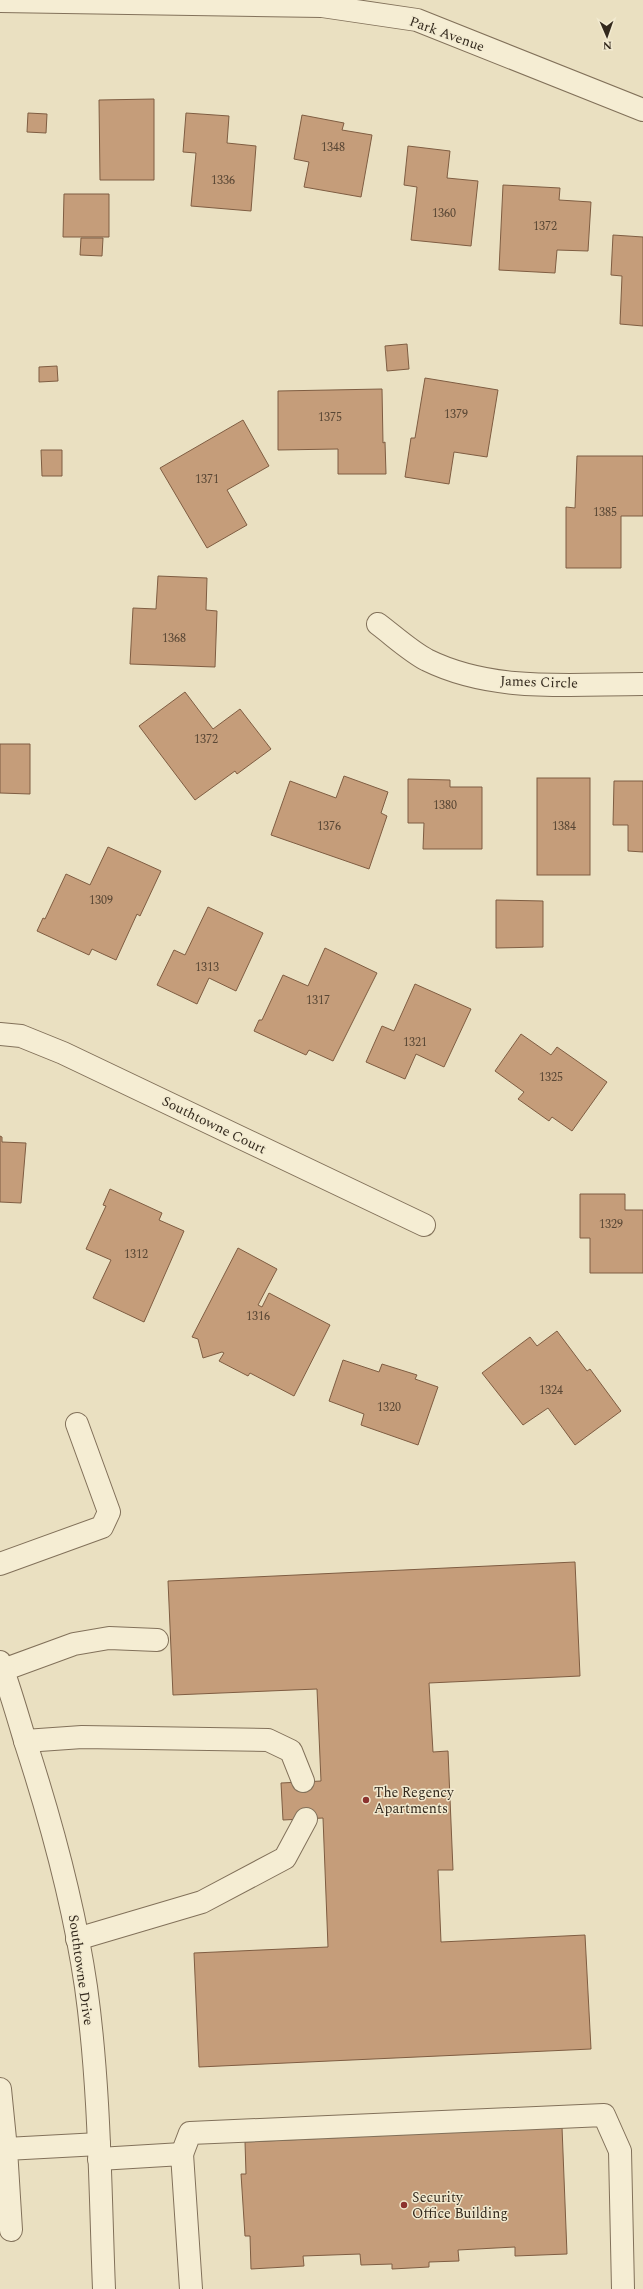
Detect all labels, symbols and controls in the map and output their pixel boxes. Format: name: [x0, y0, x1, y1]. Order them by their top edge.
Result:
street label: Park Avenue: [406, 11, 488, 57]
north arrow: [587, 16, 627, 56]
text: N: [603, 37, 612, 54]
house number: 1348: [321, 138, 345, 157]
house number: 1336: [211, 171, 235, 190]
house number: 1360: [432, 204, 456, 223]
house number: 1372: [533, 217, 557, 236]
house number: 1379: [444, 405, 468, 424]
house number: 1375: [318, 408, 342, 427]
house number: 1371: [195, 470, 219, 489]
house number: 1385: [593, 503, 617, 522]
house number: 1368: [162, 629, 186, 648]
street label: James Circle: [500, 670, 579, 694]
house number: 1372: [194, 730, 218, 749]
house number: 1380: [433, 796, 457, 815]
house number: 1376: [317, 817, 341, 836]
house number: 1384: [552, 817, 576, 836]
house number: 1309: [89, 891, 113, 910]
house number: 1313: [195, 958, 219, 977]
house number: 1317: [306, 991, 330, 1010]
house number: 1321: [403, 1033, 427, 1052]
house number: 1325: [539, 1068, 563, 1087]
street label: Southtowne Court: [158, 1091, 270, 1159]
house number: 1329: [599, 1215, 623, 1234]
house number: 1312: [124, 1245, 148, 1264]
house number: 1316: [246, 1307, 270, 1326]
house number: 1324: [539, 1381, 563, 1400]
house number: 1320: [377, 1398, 401, 1417]
place label: The Regency Apartments: [374, 1782, 455, 1819]
marker: The Regency Apartments: [361, 1795, 371, 1805]
street label: Southtowne Drive: [63, 1913, 99, 2027]
place label: Security Office Building: [412, 2187, 508, 2224]
marker: Security Office Building: [399, 2200, 409, 2210]

